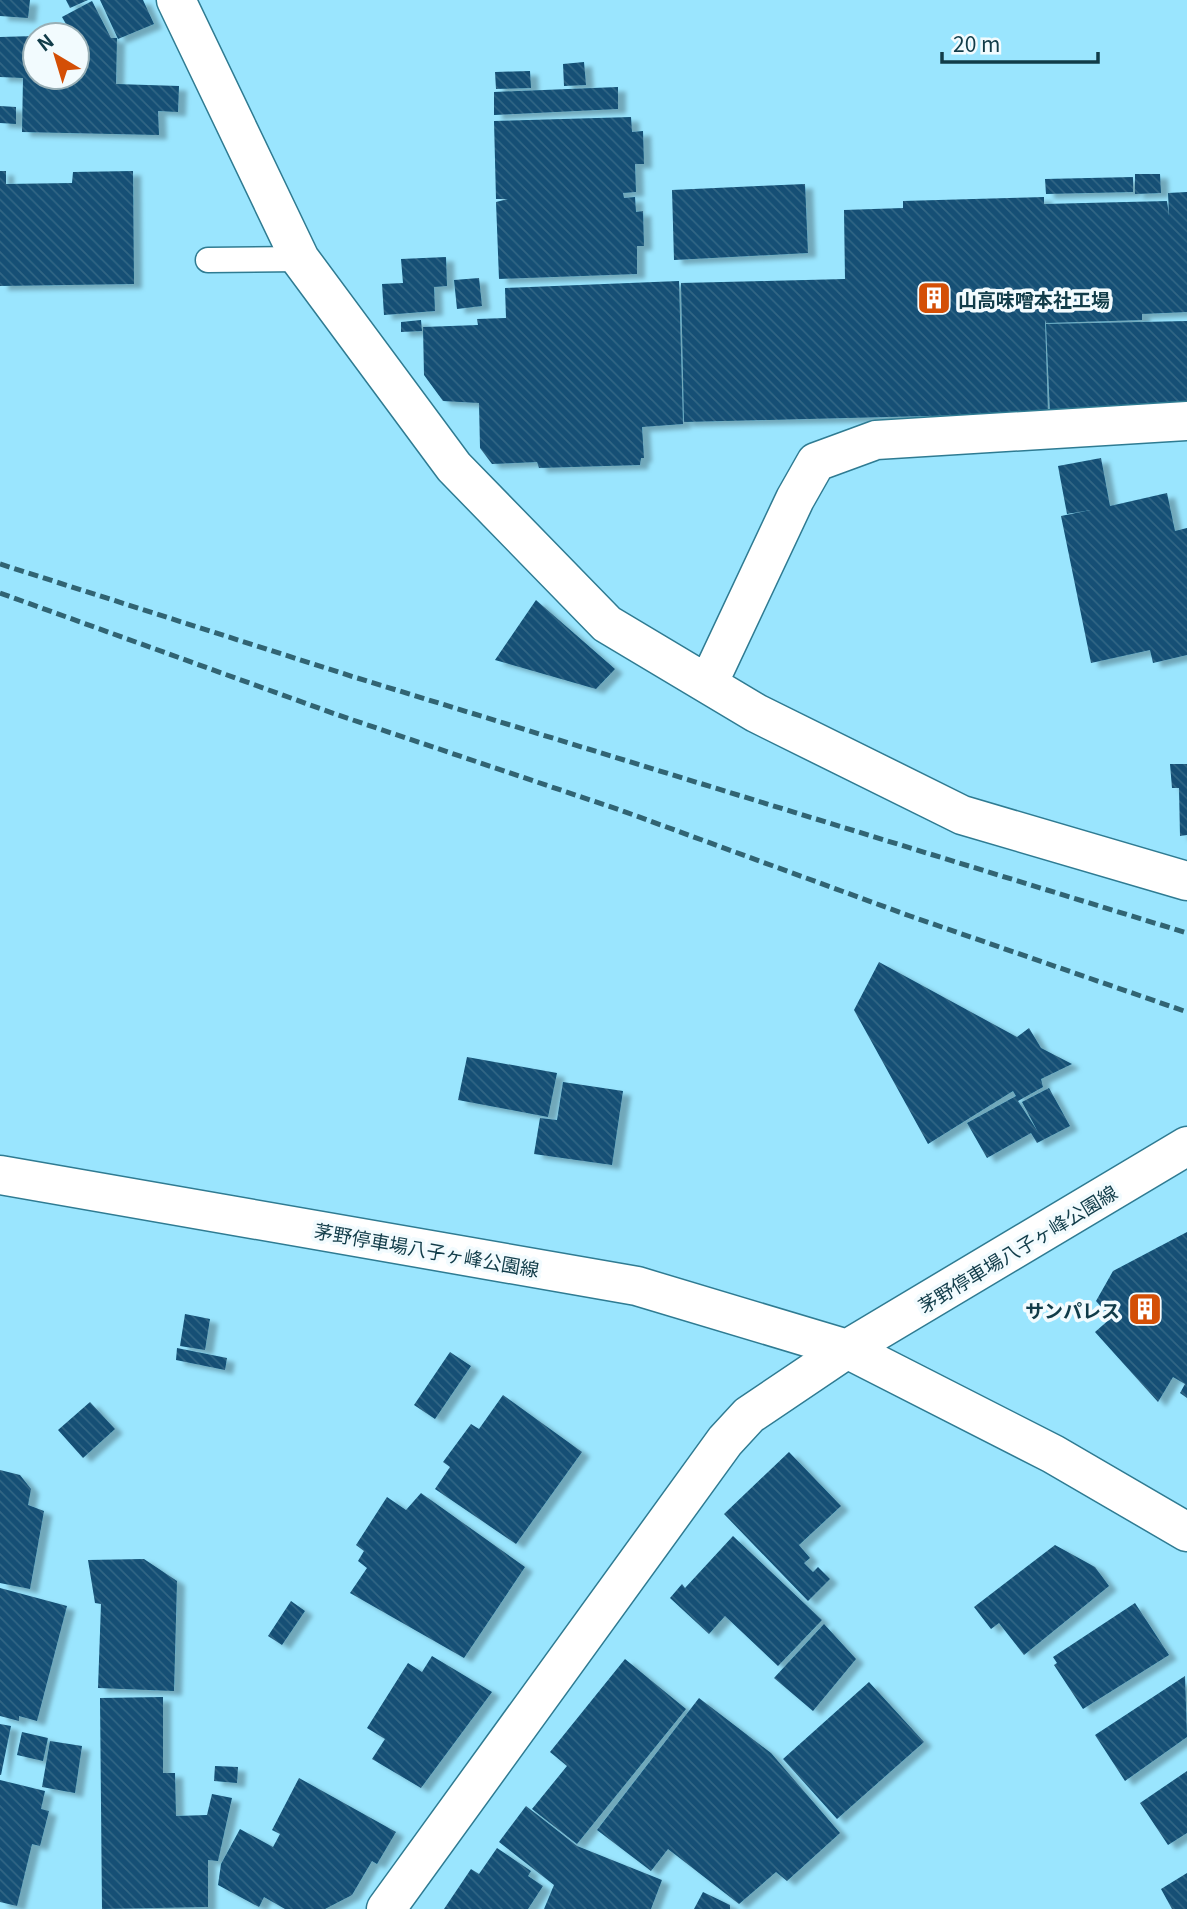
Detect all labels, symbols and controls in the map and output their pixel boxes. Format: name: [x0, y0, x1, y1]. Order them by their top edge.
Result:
north arrow: [21, 21, 91, 91]
scale bar: [942, 21, 1098, 65]
text: N: [31, 26, 59, 56]
text: 20 m: [953, 28, 1000, 58]
building icon: 山高味噌本社工場: [915, 279, 953, 317]
place label: 山高味噌本社工場: [958, 285, 1110, 312]
street label: 茅野停車場八子ヶ峰公園線: [912, 1178, 1122, 1318]
street label: 茅野停車場八子ヶ峰公園線: [312, 1216, 542, 1282]
building icon: サンパレス: [1126, 1290, 1164, 1328]
place label: サンパレス: [1025, 1296, 1120, 1323]

